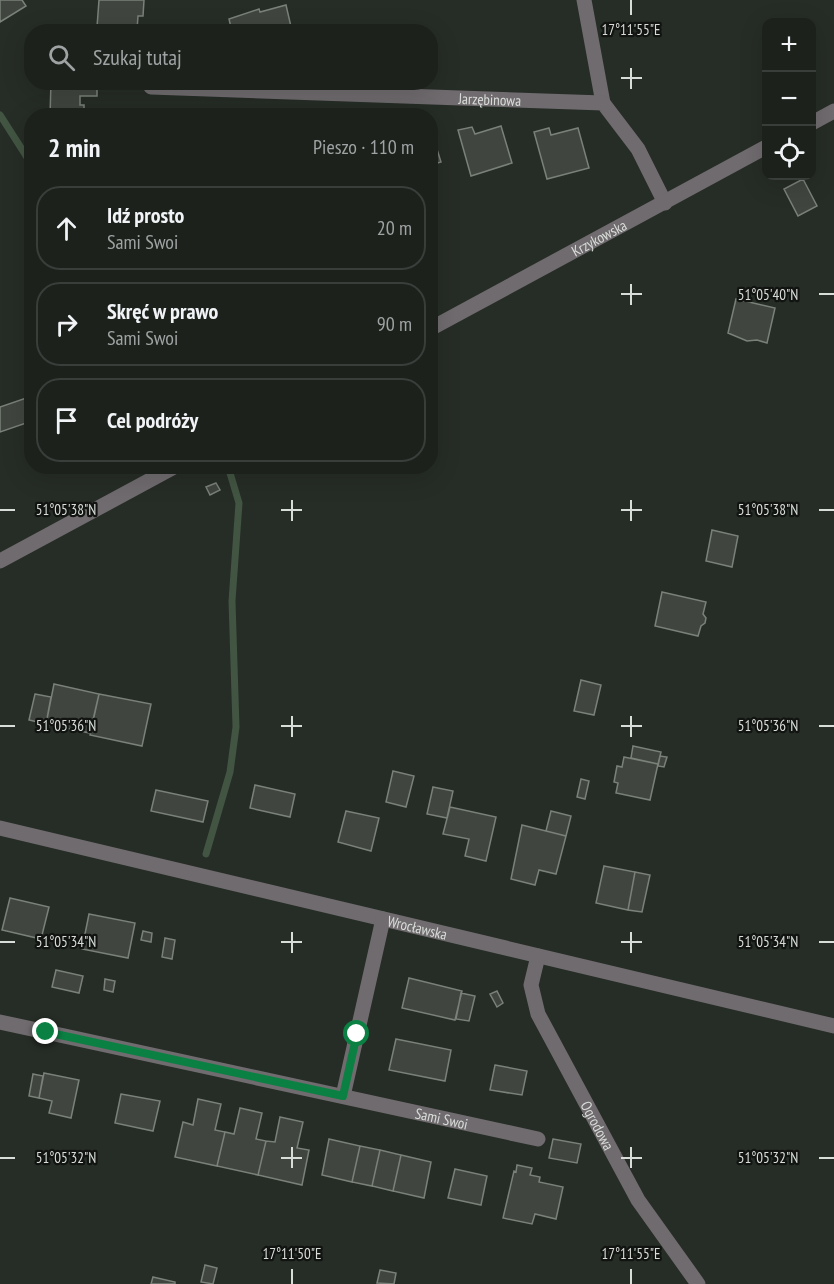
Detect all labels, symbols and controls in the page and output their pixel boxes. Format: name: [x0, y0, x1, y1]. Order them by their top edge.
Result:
map controls: [762, 18, 816, 180]
button: +: [762, 18, 816, 72]
text: 17°11'55"E: [601, 20, 661, 39]
search box: [24, 24, 438, 90]
icon: search: [45, 41, 78, 74]
text: Szukaj tutaj: [93, 43, 182, 71]
button: −: [762, 72, 816, 126]
street label: Jarzębinowa: [457, 88, 521, 110]
button: locate: [762, 126, 816, 180]
text: 2 min: [48, 131, 101, 164]
text: Pieszo · 110 m: [313, 134, 414, 160]
text: Idź prosto: [107, 201, 184, 229]
icon: ahead: [50, 212, 83, 245]
text: 20 m: [377, 215, 412, 241]
street label: Krzykowska: [568, 215, 630, 260]
text: Sami Swoi: [107, 229, 178, 255]
text: 51°05'40"N: [738, 285, 798, 304]
text: Skręć w prawo: [107, 297, 218, 325]
icon: right: [50, 308, 83, 341]
text: 90 m: [377, 311, 412, 337]
text: Sami Swoi: [107, 325, 178, 351]
icon: arrive: [50, 404, 83, 437]
text: Cel podróży: [107, 406, 198, 434]
text: 51°05'38"N: [36, 500, 96, 519]
text: 51°05'38"N: [738, 500, 798, 519]
text: 51°05'36"N: [36, 716, 96, 735]
text: 51°05'36"N: [738, 716, 798, 735]
street label: Wrocławska: [386, 911, 449, 943]
text: 51°05'34"N: [36, 932, 96, 951]
text: 51°05'34"N: [738, 932, 798, 951]
route end: [32, 1018, 58, 1044]
route start: [343, 1020, 369, 1046]
street label: Ogrodowa: [577, 1097, 619, 1153]
street label: Sami Swoi: [413, 1103, 470, 1133]
text: 51°05'32"N: [36, 1148, 96, 1167]
text: 51°05'32"N: [738, 1148, 798, 1167]
text: 17°11'50"E: [262, 1244, 322, 1263]
text: 17°11'55"E: [601, 1244, 661, 1263]

